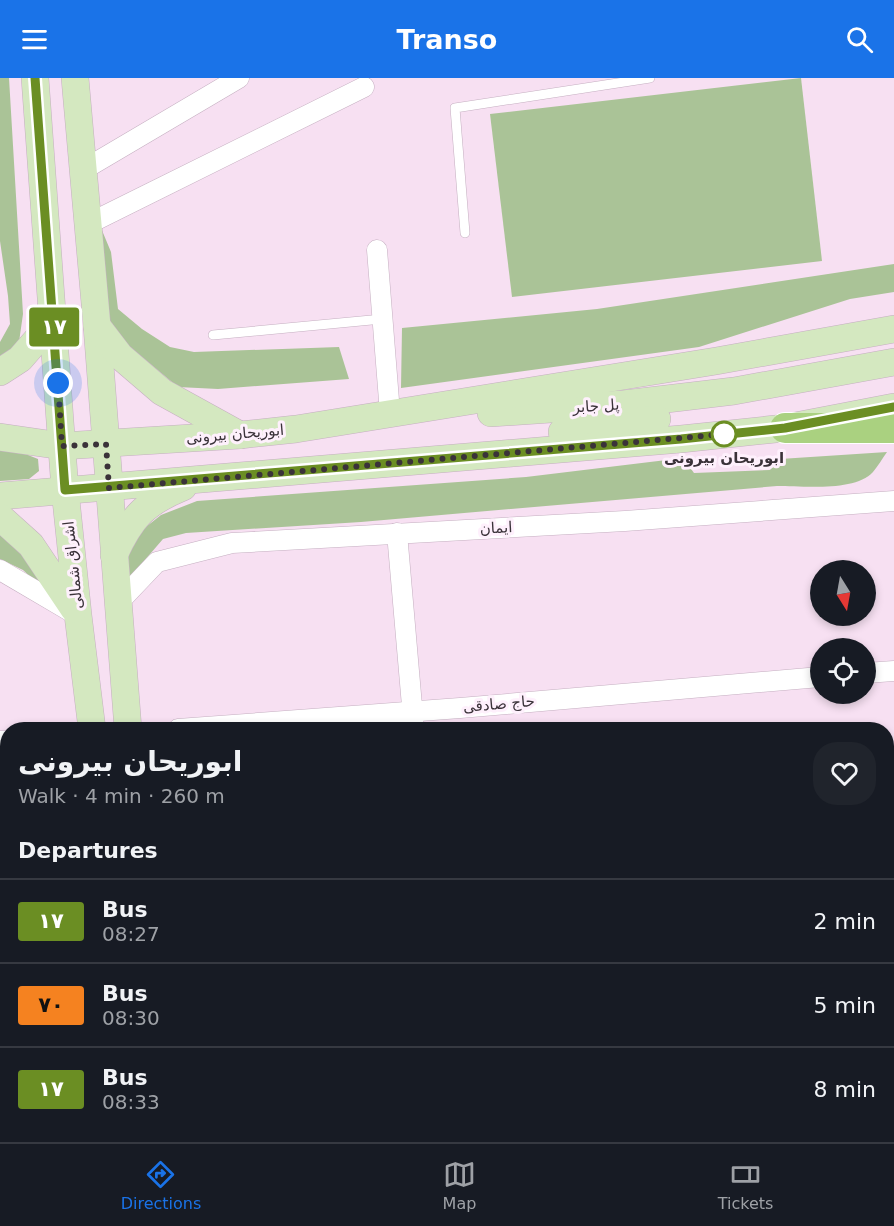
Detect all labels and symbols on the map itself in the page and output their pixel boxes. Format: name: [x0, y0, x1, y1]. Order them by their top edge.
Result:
line badge: ۱۷: [27, 308, 81, 346]
your location: [43, 368, 73, 398]
street label: پل جابر: [571, 395, 620, 418]
street label: ابوریحان بیرونی: [185, 421, 285, 447]
marker: ابوریحان بیرونی: [711, 421, 737, 447]
place label: ابوریحان بیرونی: [664, 449, 784, 467]
street label: ایمان: [479, 518, 513, 538]
street label: اشراق شمالی: [59, 520, 87, 610]
north arrow: [810, 560, 876, 626]
street label: حاج صادقی: [462, 692, 536, 717]

